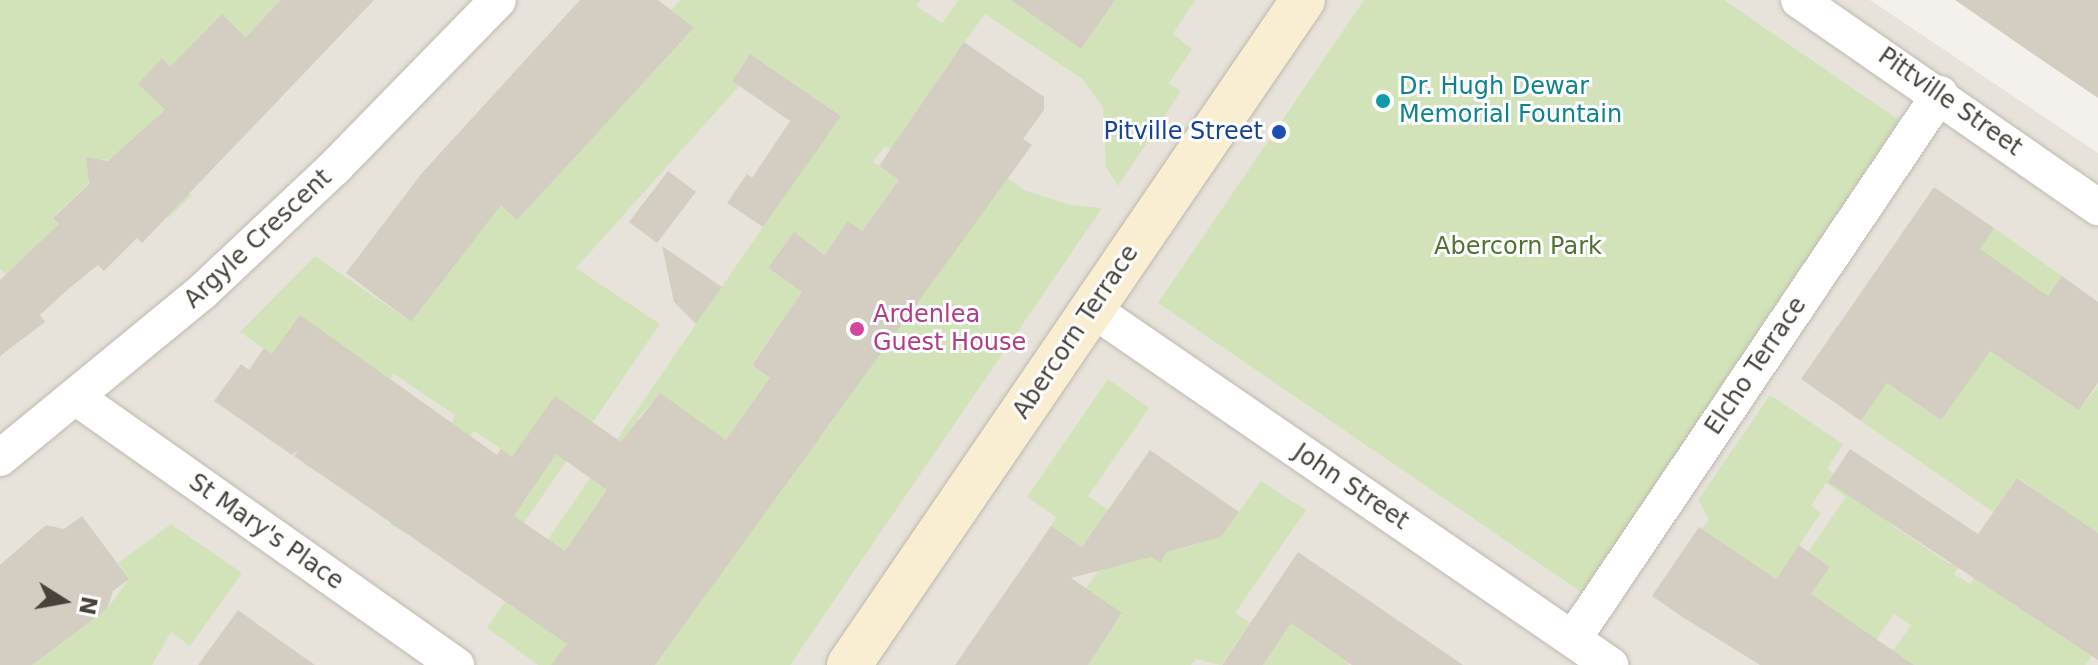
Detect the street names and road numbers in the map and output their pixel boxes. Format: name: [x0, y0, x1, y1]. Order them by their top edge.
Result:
street label: Pittville Street: [1873, 42, 2027, 162]
street label: Argyle Crescent: [179, 164, 337, 314]
street label: Abercorn Terrace: [1007, 240, 1145, 424]
street label: Elcho Terrace: [1699, 292, 1813, 440]
street label: John Street: [1288, 438, 1414, 536]
street label: St Mary's Place: [183, 468, 349, 596]

